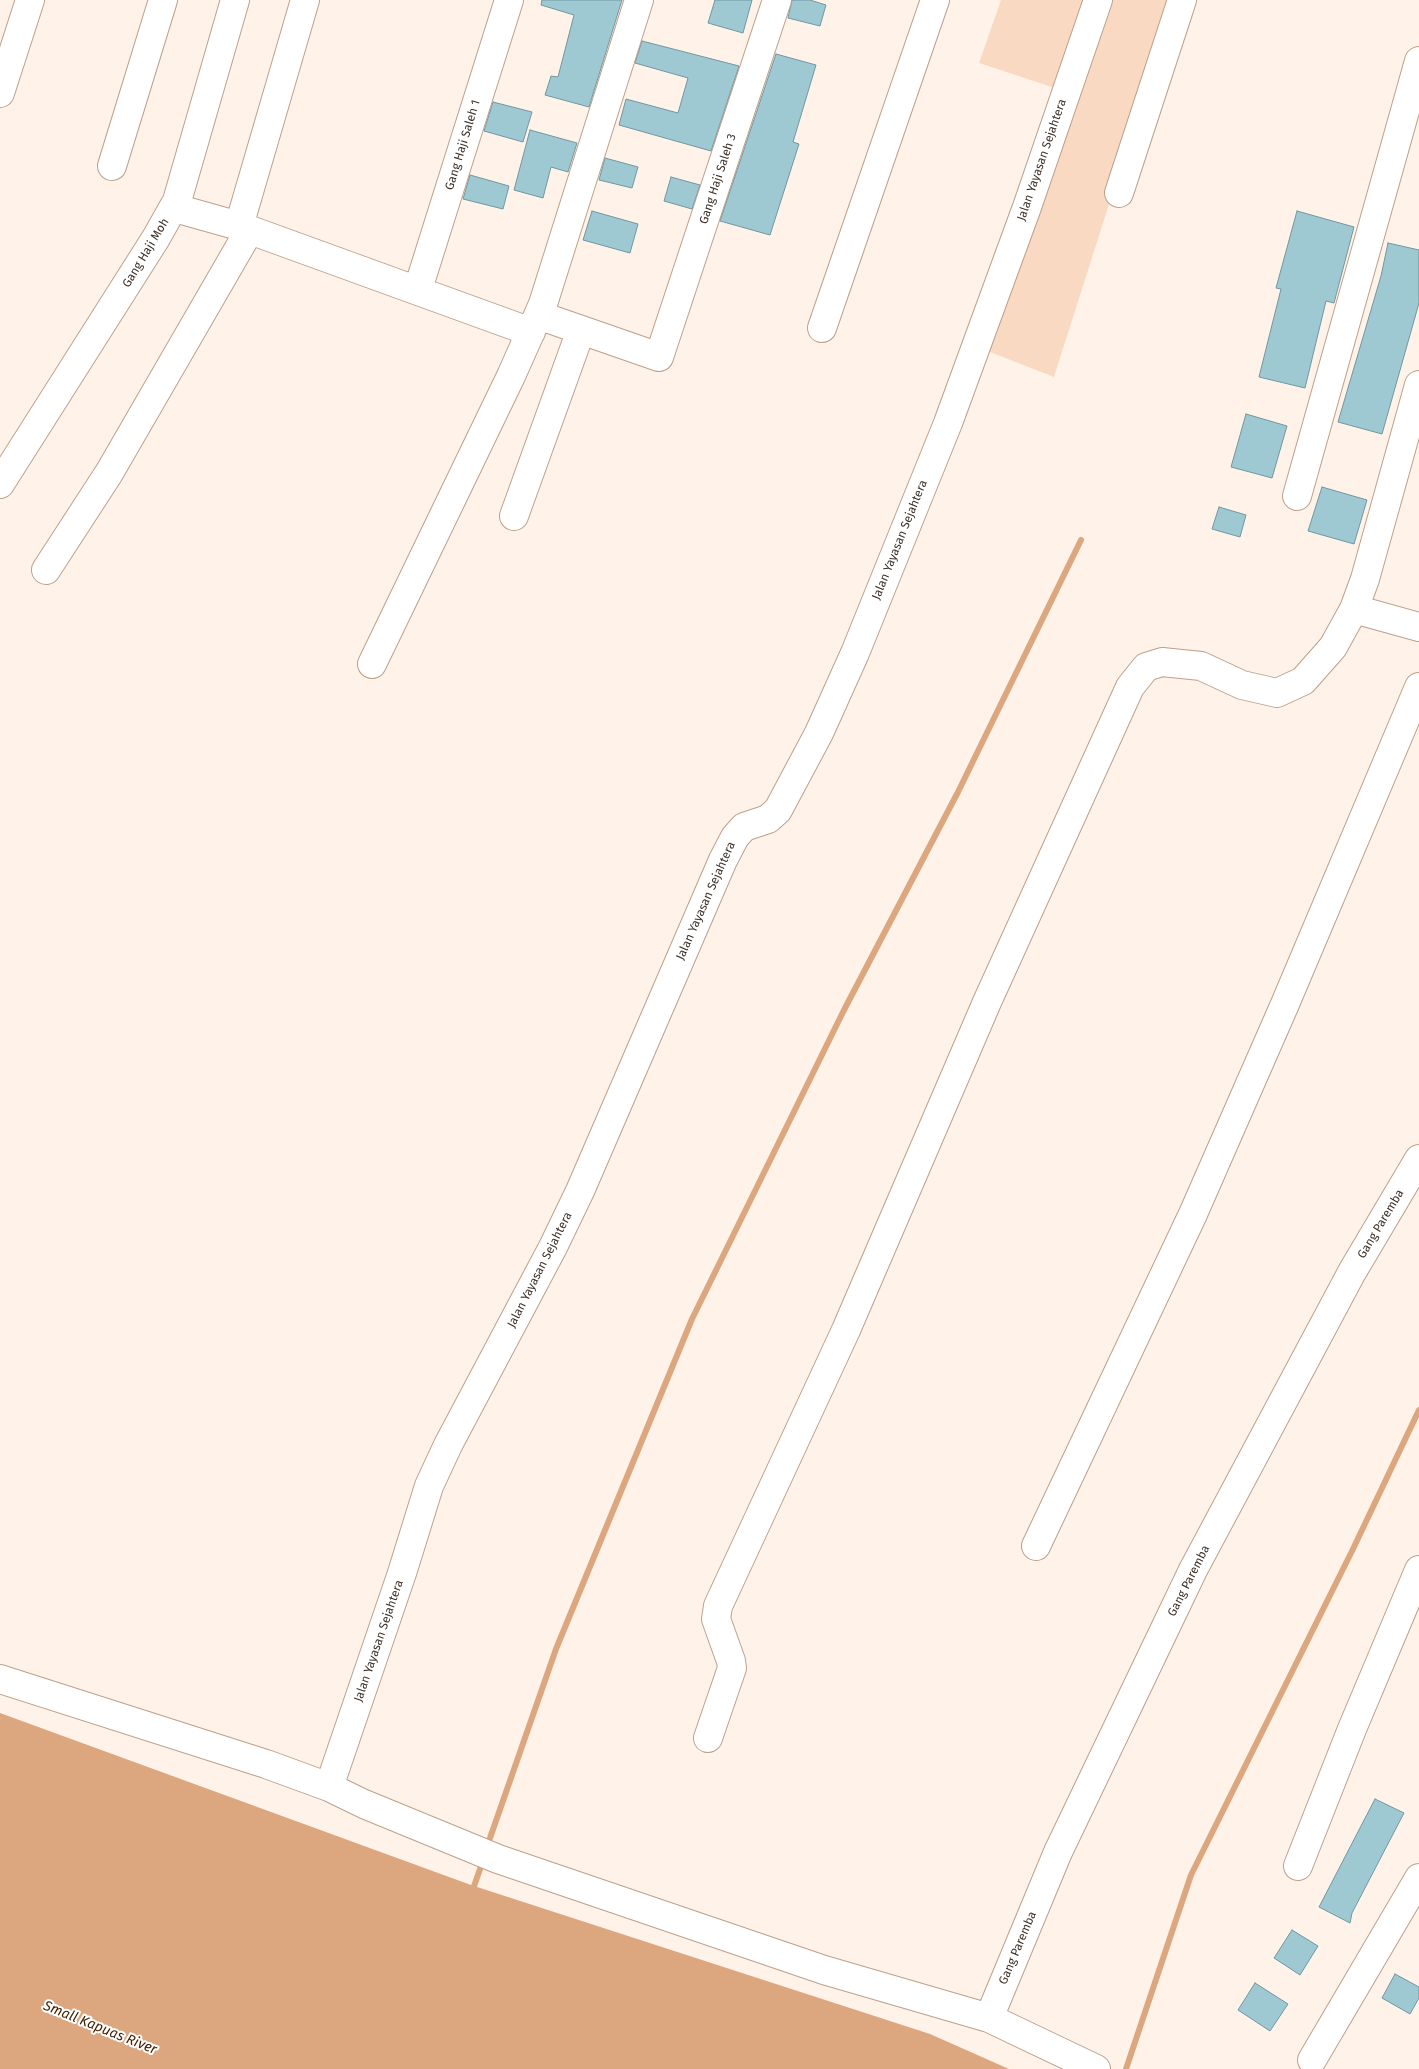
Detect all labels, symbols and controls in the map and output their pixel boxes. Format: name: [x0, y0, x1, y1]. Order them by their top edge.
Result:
street label: Jalan Yayasan Sejahtera: [1014, 97, 1070, 223]
street label: Gang Haji Saleh 1: [442, 98, 484, 192]
street label: Gang Haji Saleh 3: [697, 132, 739, 226]
street label: Gang Haji Moh: [120, 216, 172, 290]
street label: Jalan Yayasan Sejahtera: [869, 478, 931, 602]
street label: Jalan Yayasan Sejahtera: [673, 840, 739, 962]
street label: Gang Paremba: [1355, 1187, 1407, 1261]
street label: Jalan Yayasan Sejahtera: [505, 1210, 575, 1330]
street label: Gang Paremba: [1165, 1543, 1213, 1619]
street label: Jalan Yayasan Sejahtera: [351, 1578, 407, 1704]
street label: Gang Paremba: [996, 1909, 1040, 1987]
water label: Small Kapuas River: [41, 1998, 159, 2058]

